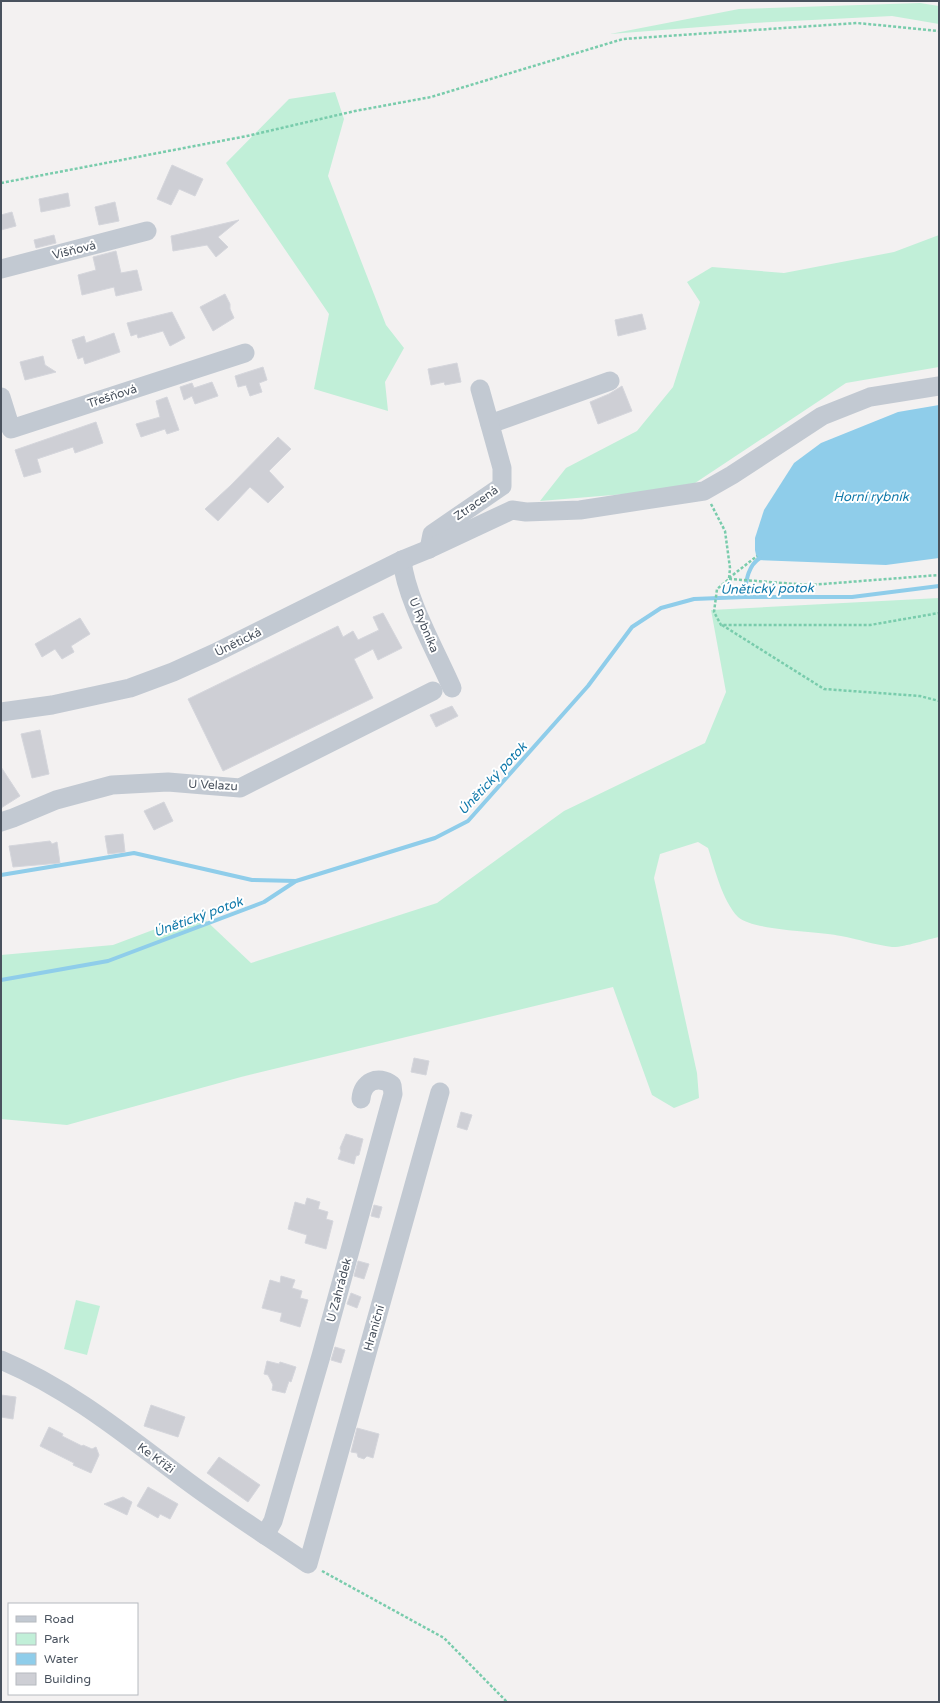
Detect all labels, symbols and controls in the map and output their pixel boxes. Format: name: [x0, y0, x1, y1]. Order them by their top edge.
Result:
street label: Višňová: [51, 238, 97, 262]
street label: Třešňová: [86, 381, 138, 411]
street label: Ztracená: [451, 483, 501, 523]
water label: Horní rybník: [833, 489, 910, 505]
water label: Únětický potok: [720, 580, 815, 598]
street label: U Rybníka: [406, 595, 442, 655]
street label: Únětická: [212, 625, 264, 659]
water label: Únětický potok: [455, 738, 531, 818]
street label: U Velazu: [188, 777, 238, 793]
water label: Únětický potok: [152, 893, 246, 940]
street label: U Zahrádek: [324, 1256, 354, 1324]
street label: Hraniční: [361, 1303, 387, 1353]
street label: Ke Kříži: [135, 1440, 177, 1476]
legend: [8, 1603, 138, 1695]
text: Road: [44, 1612, 74, 1626]
text: Park: [44, 1632, 70, 1646]
text: Water: [44, 1652, 79, 1666]
text: Building: [44, 1672, 91, 1686]

